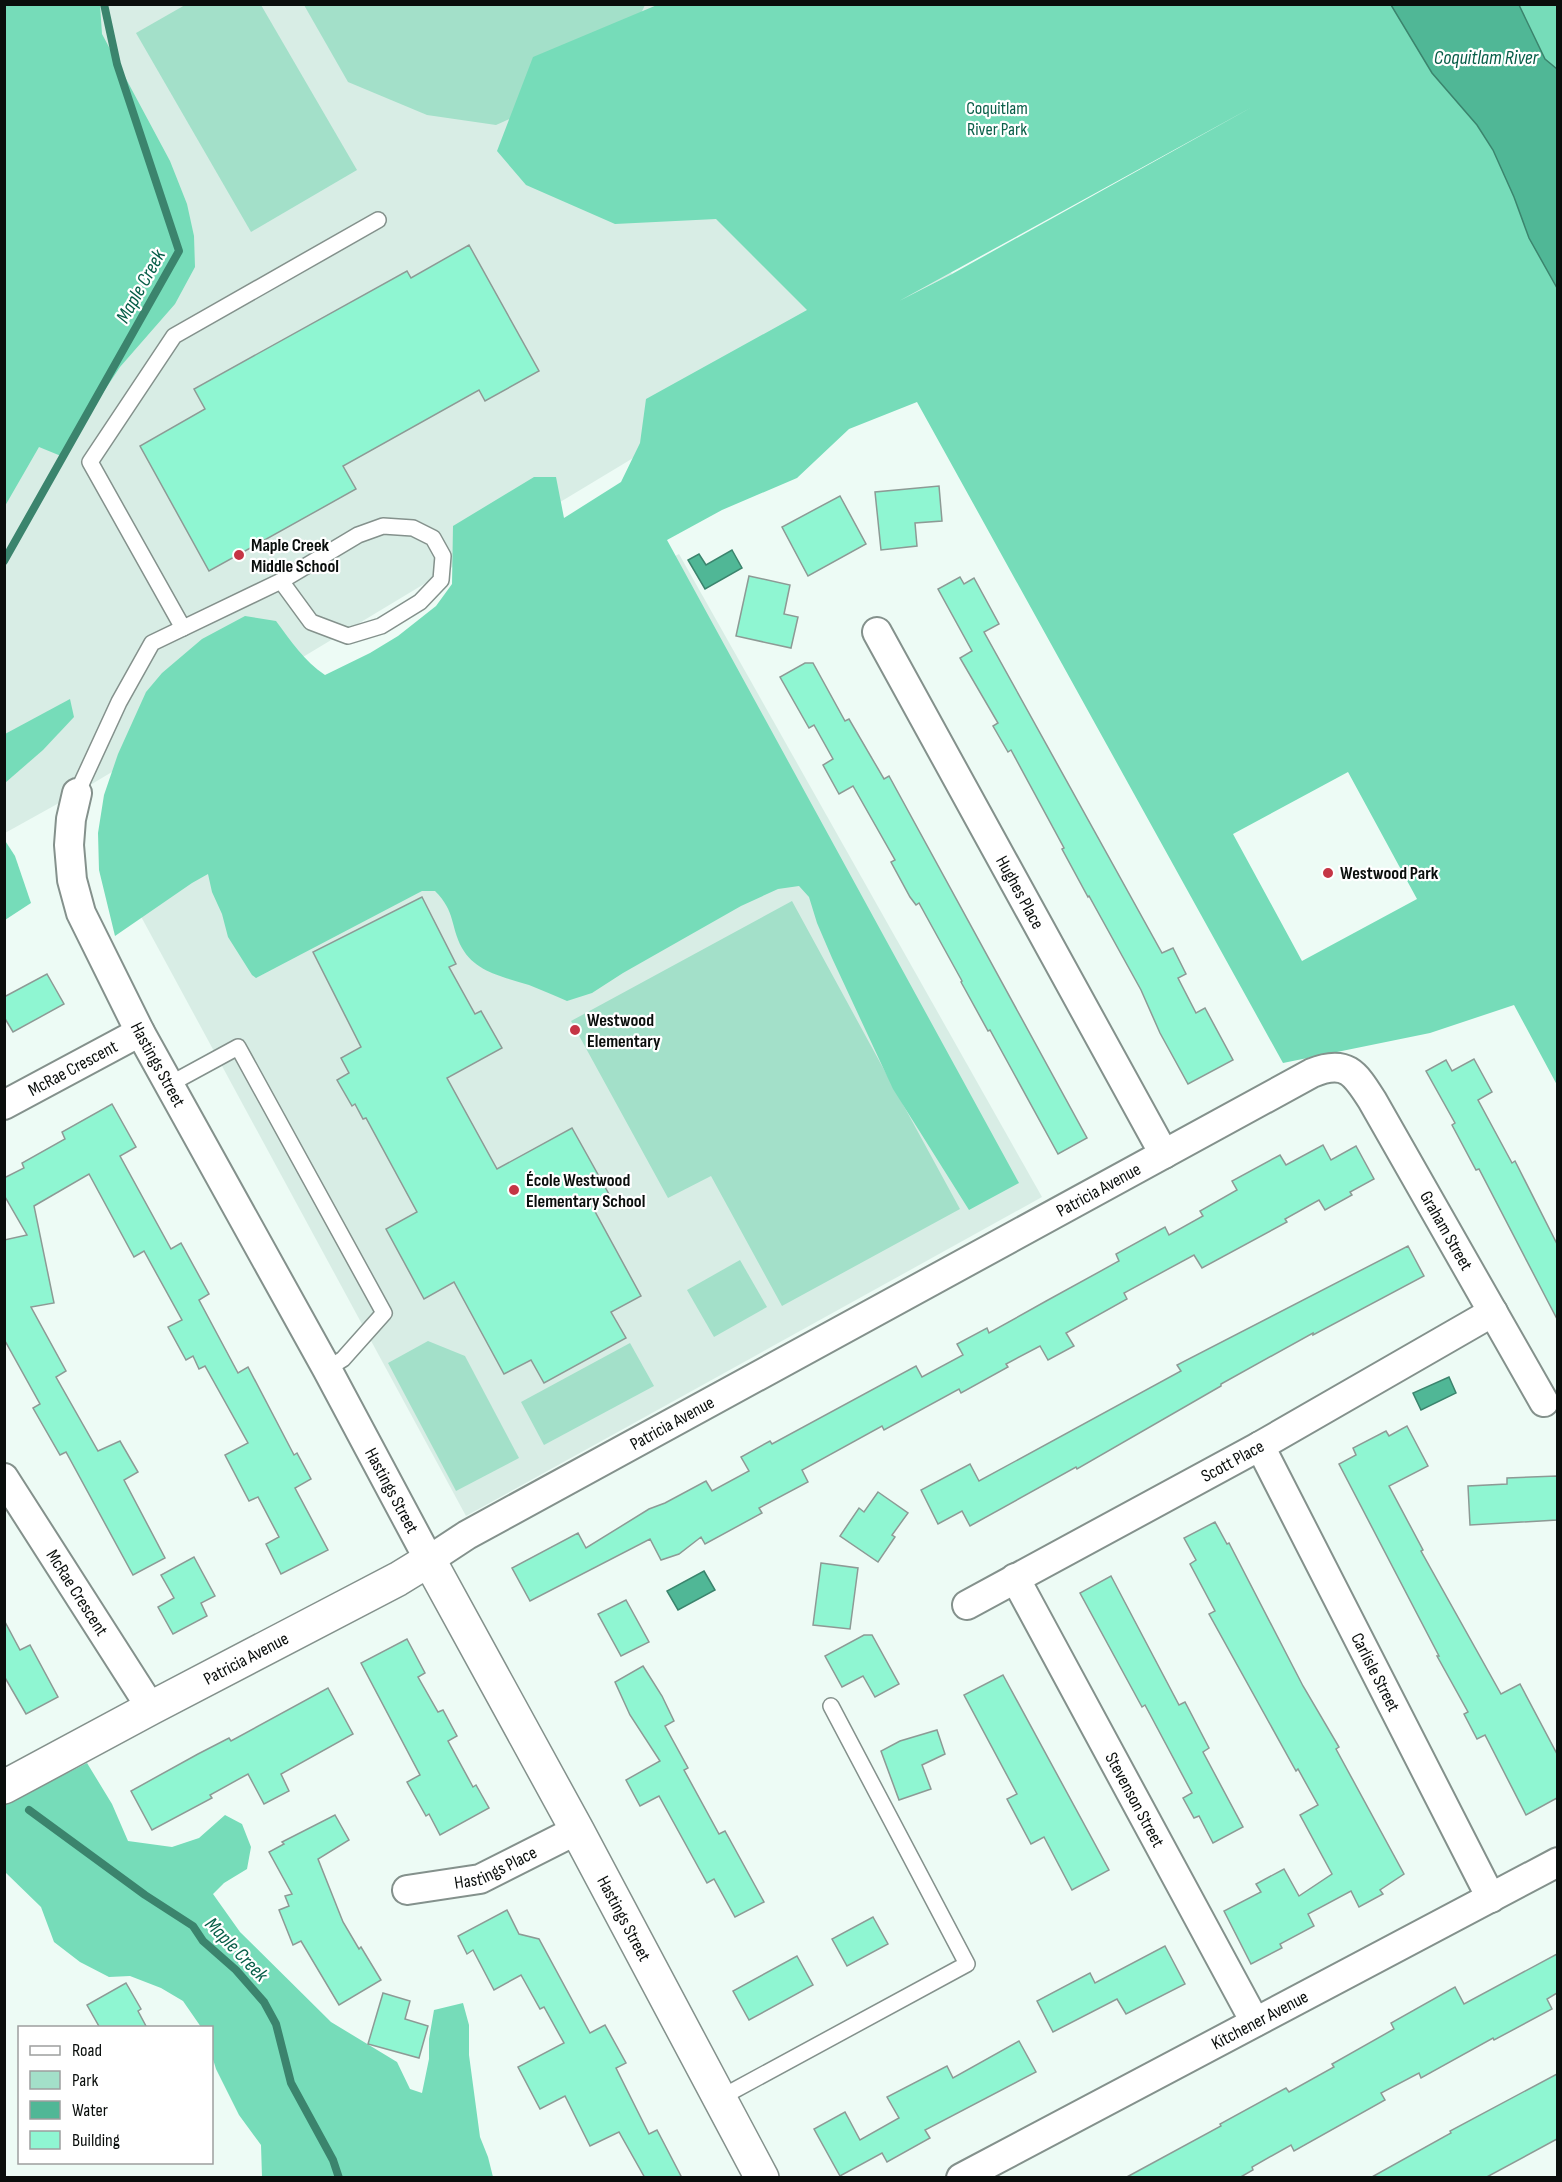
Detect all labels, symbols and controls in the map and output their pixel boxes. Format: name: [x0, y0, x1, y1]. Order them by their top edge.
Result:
water label: Coquitlam River: [1434, 46, 1540, 70]
park label: Coquitlam River Park: [966, 98, 1028, 140]
water label: Maple Creek: [111, 245, 171, 327]
place label: Maple Creek Middle School: [251, 535, 339, 577]
marker: Maple Creek Middle School: [232, 548, 246, 562]
street label: Hughes Place: [991, 852, 1048, 933]
place label: Westwood Park: [1340, 863, 1439, 884]
marker: Westwood Park: [1321, 866, 1335, 880]
place label: Westwood Elementary: [587, 1010, 661, 1052]
street label: Hastings Street: [126, 1019, 190, 1111]
marker: Westwood Elementary: [568, 1023, 582, 1037]
street label: McRae Crescent: [25, 1036, 122, 1101]
street label: Patricia Avenue: [1053, 1159, 1144, 1222]
place label: École Westwood Elementary School: [526, 1170, 645, 1212]
marker: École Westwood Elementary School: [507, 1183, 521, 1197]
street label: Graham Street: [1415, 1187, 1477, 1275]
street label: Patricia Avenue: [627, 1392, 718, 1455]
street label: Scott Place: [1198, 1436, 1268, 1487]
street label: Hastings Street: [360, 1444, 423, 1537]
street label: McRae Crescent: [42, 1546, 112, 1640]
street label: Patricia Avenue: [200, 1628, 292, 1690]
street label: Carlisle Street: [1346, 1629, 1404, 1716]
street label: Stevenson Street: [1100, 1749, 1169, 1851]
street label: Hastings Place: [453, 1842, 540, 1894]
street label: Hastings Street: [592, 1872, 655, 1965]
water label: Maple Creek: [200, 1912, 273, 1987]
street label: Kitchener Avenue: [1208, 1986, 1312, 2054]
legend: [18, 2026, 213, 2164]
text: Road: [72, 2040, 102, 2061]
text: Park: [72, 2070, 98, 2091]
text: Water: [72, 2100, 108, 2121]
text: Building: [72, 2130, 120, 2151]

